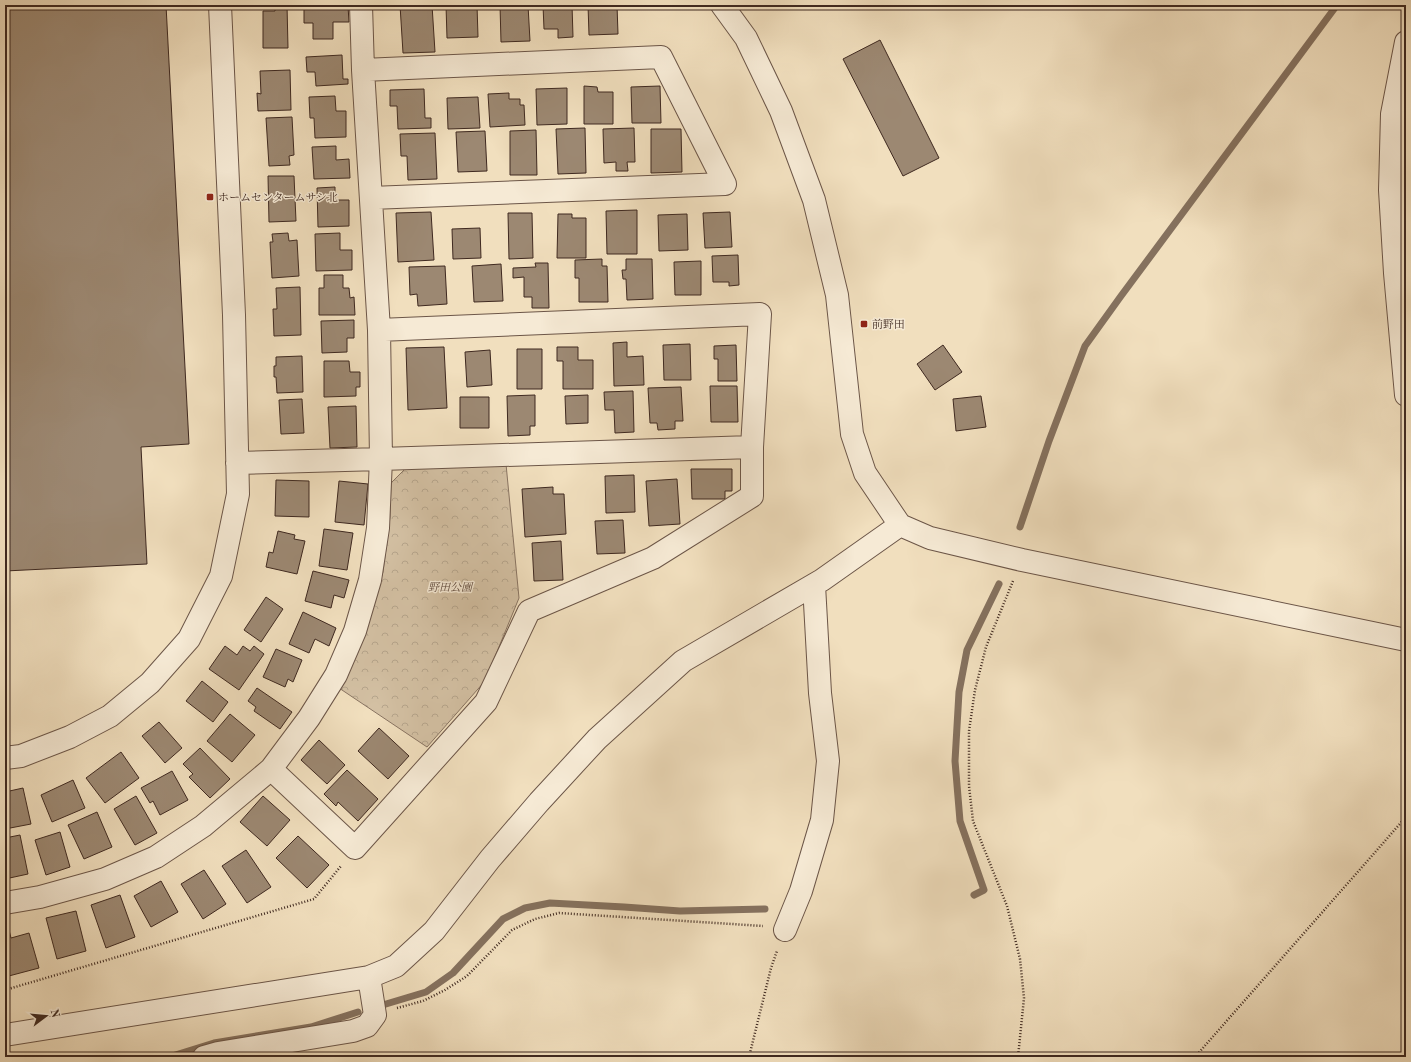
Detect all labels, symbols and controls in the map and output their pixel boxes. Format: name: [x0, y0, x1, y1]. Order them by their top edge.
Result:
marker: ホームセンタームサシ北: [205, 192, 215, 202]
place label: ホームセンタームサシ北: [218, 192, 338, 204]
place label: 前野田: [872, 318, 905, 331]
marker: 前野田: [859, 319, 869, 329]
park label: 野田公園: [428, 581, 474, 594]
north arrow: [26, 996, 66, 1036]
text: N: [48, 1008, 61, 1020]

